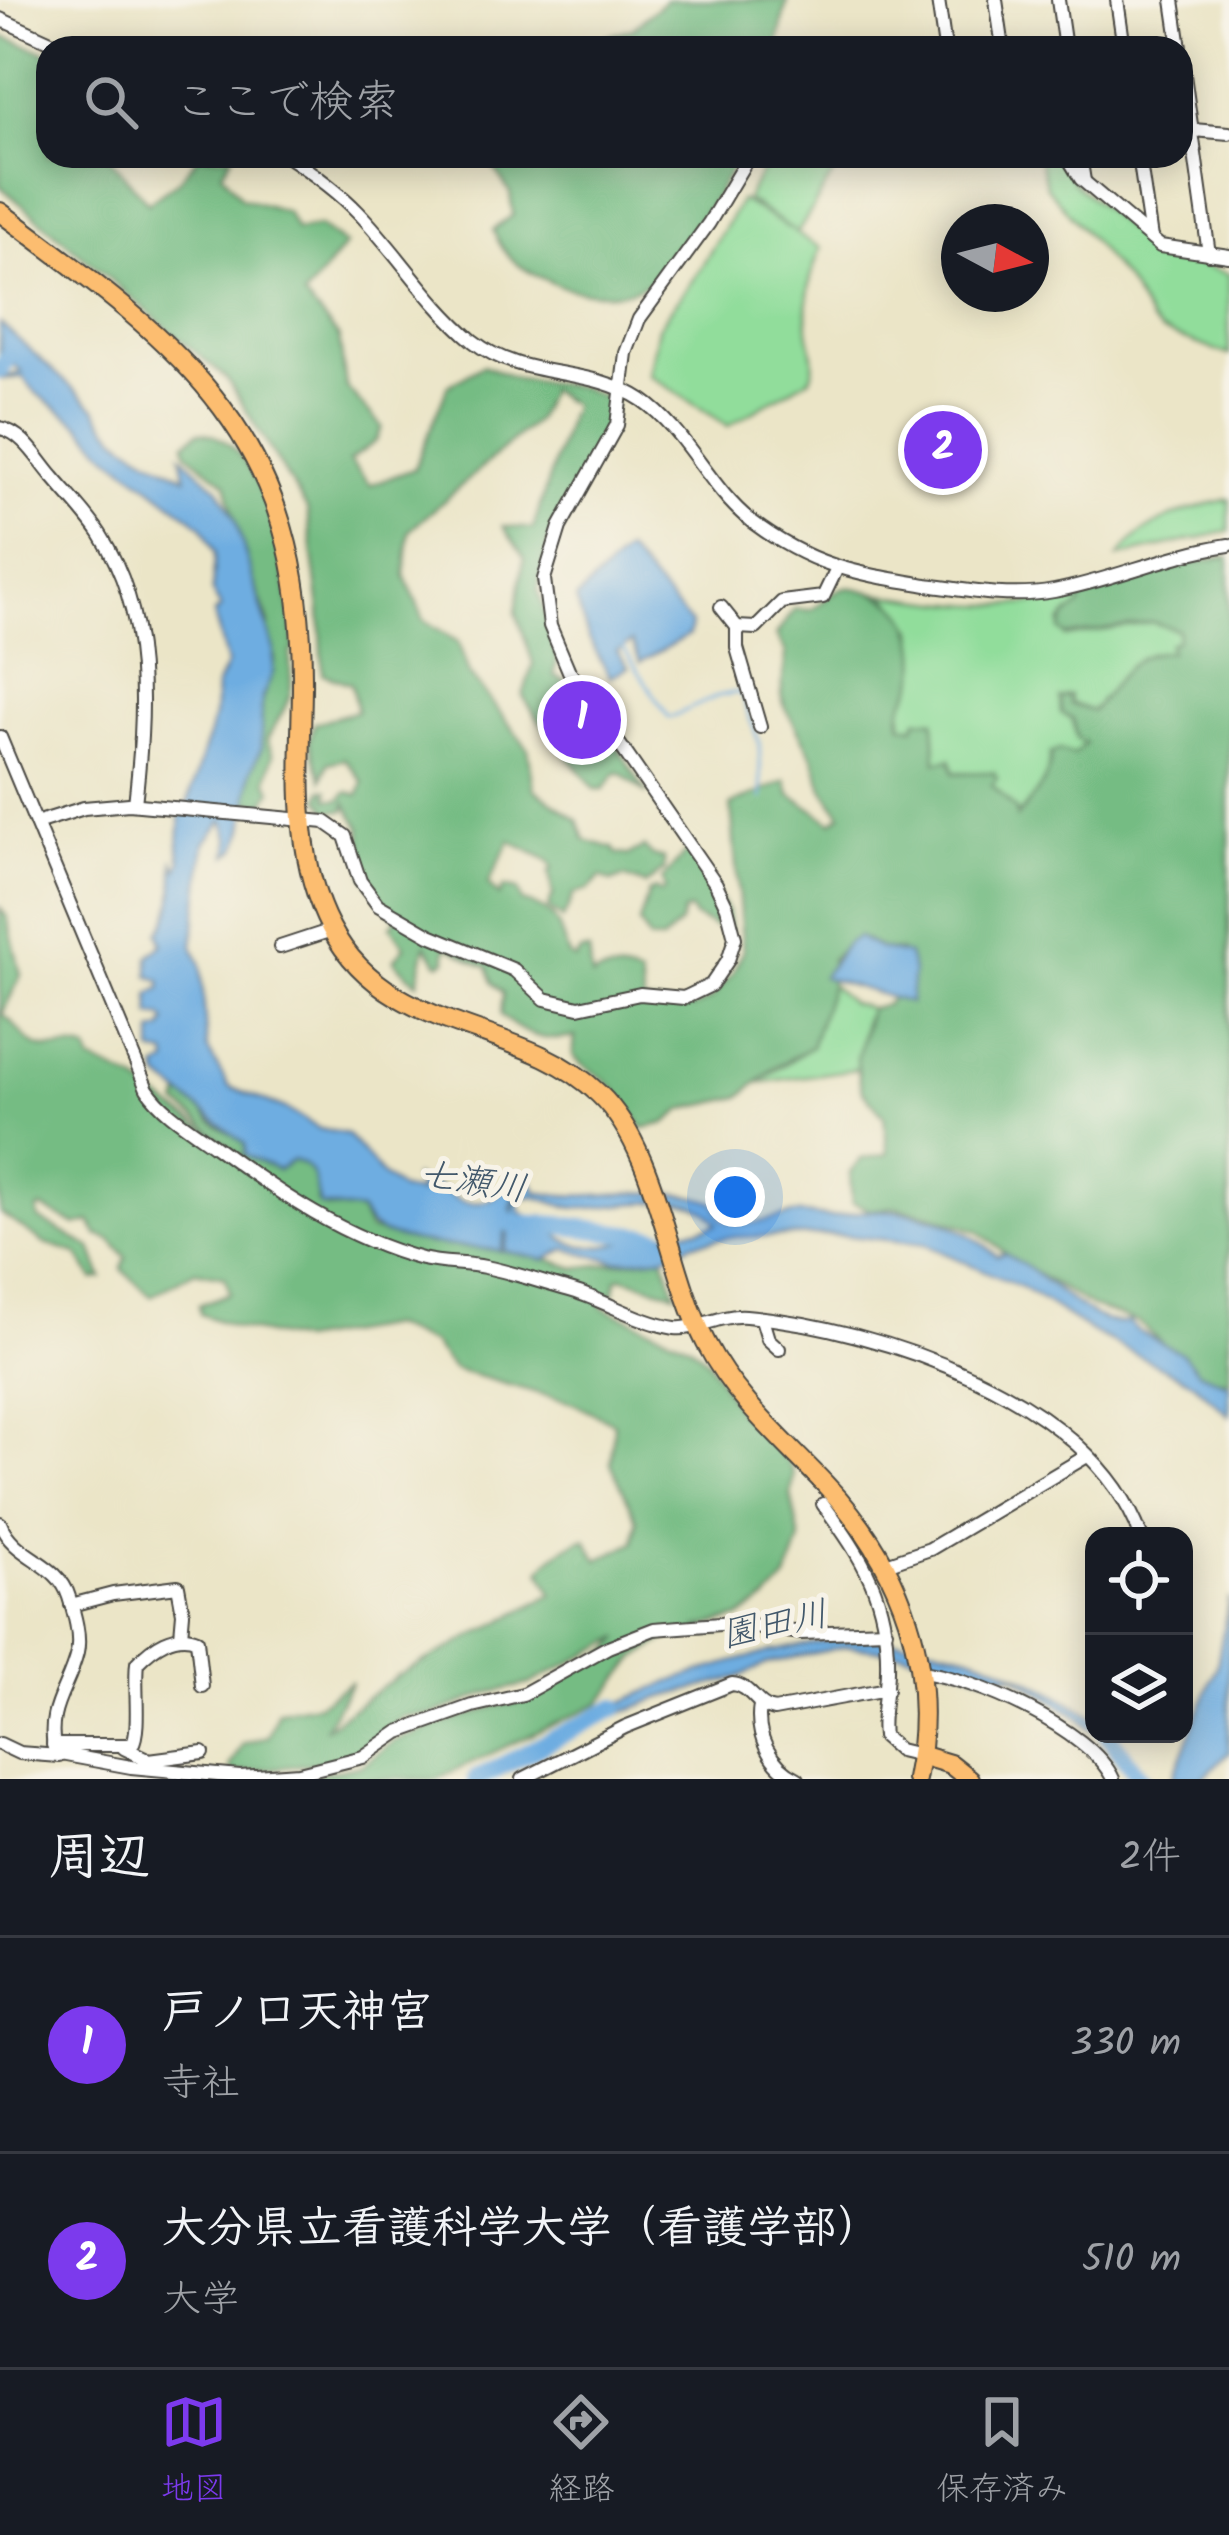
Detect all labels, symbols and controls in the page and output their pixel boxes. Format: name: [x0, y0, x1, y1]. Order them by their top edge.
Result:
search box: [36, 36, 1193, 168]
text: ここで検索: [174, 68, 399, 140]
icon: search: [78, 69, 144, 135]
north arrow: [941, 204, 1049, 312]
pin: 2: [904, 405, 982, 495]
pin: 1: [543, 675, 621, 765]
water label: 七瀬川: [415, 1146, 531, 1220]
your location: [705, 1167, 765, 1227]
map controls: [1085, 1527, 1193, 1743]
button: locate: [1085, 1527, 1193, 1635]
water label: 園田川: [716, 1587, 834, 1665]
button: layers: [1085, 1635, 1193, 1743]
text: 周辺: [48, 1819, 150, 1900]
text: 2件: [1119, 1828, 1181, 1890]
text: 戸ノ口天神宮: [162, 1978, 432, 2050]
text: 1: [81, 2014, 93, 2076]
text: 330 m: [1070, 2014, 1181, 2076]
text: 寺社: [162, 2054, 240, 2116]
text: 大分県立看護科学大学（看護学部）: [162, 2194, 882, 2266]
text: 2: [76, 2230, 98, 2292]
text: 510 m: [1082, 2230, 1181, 2292]
text: 大学: [162, 2270, 240, 2332]
tab: 地図: [161, 2389, 227, 2517]
tab: 経路: [548, 2389, 614, 2517]
tab: 保存済み: [936, 2389, 1068, 2517]

